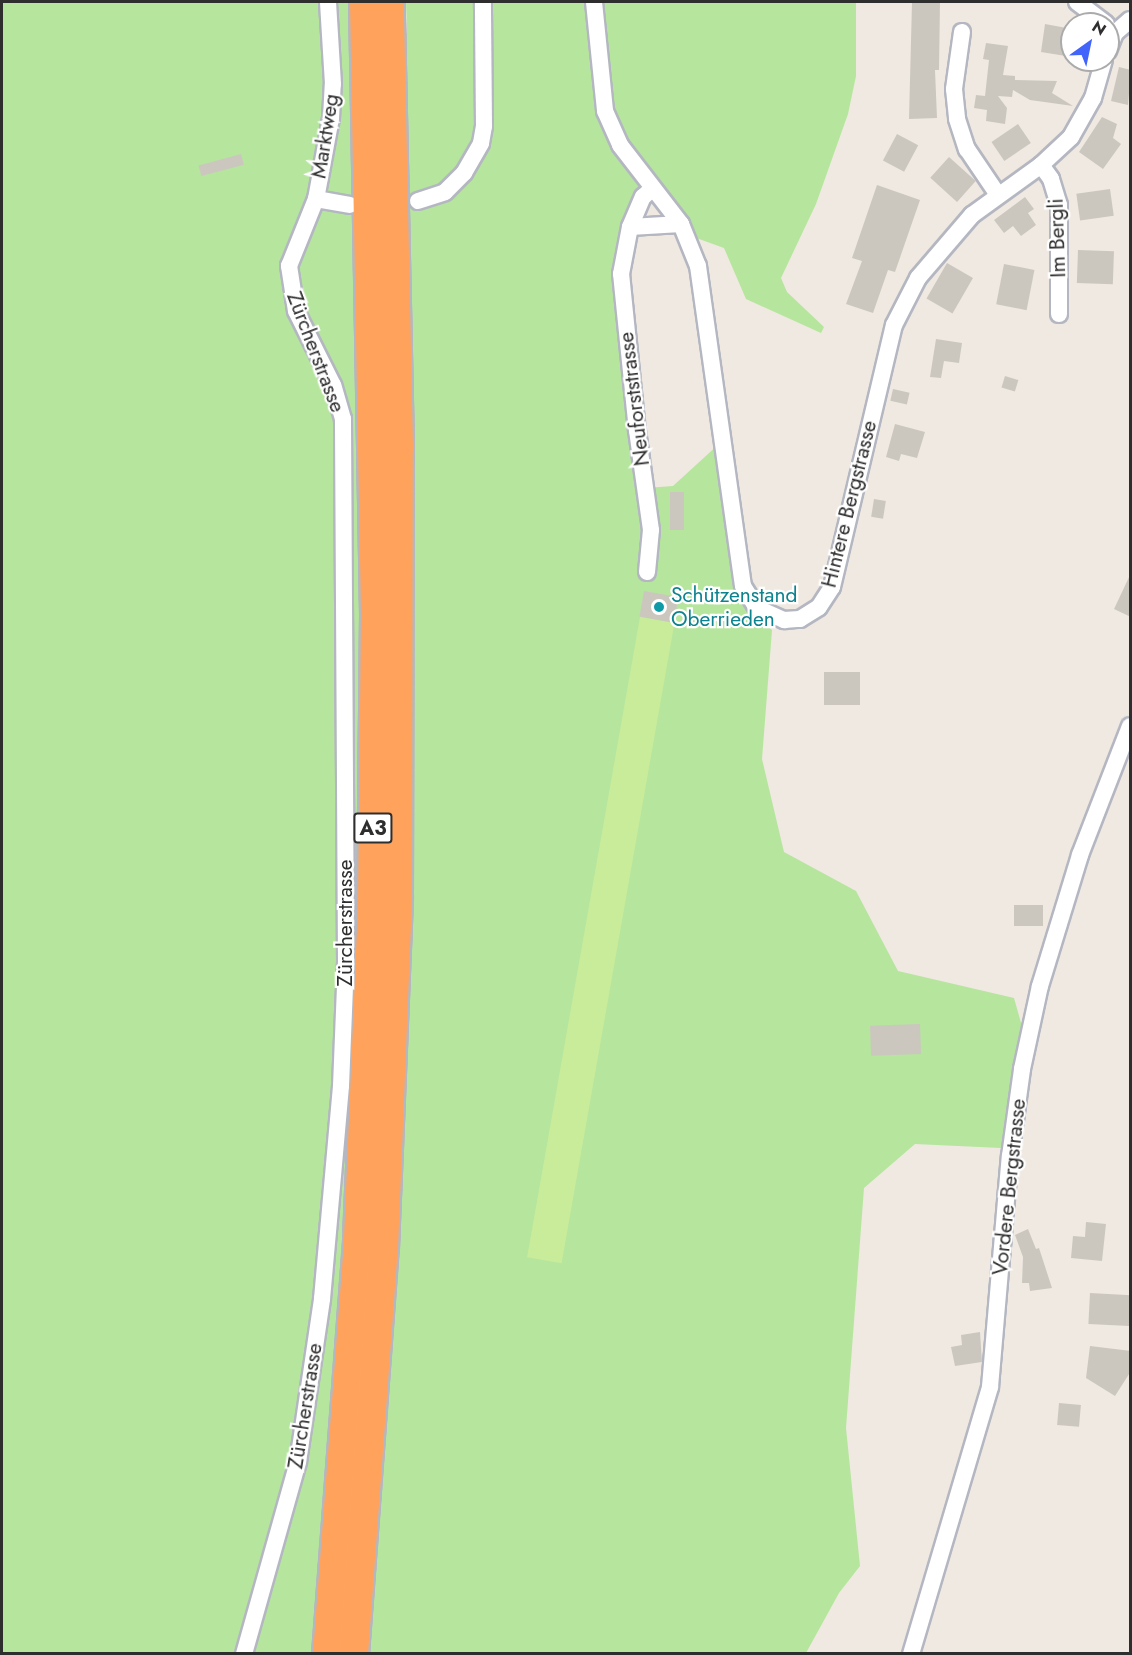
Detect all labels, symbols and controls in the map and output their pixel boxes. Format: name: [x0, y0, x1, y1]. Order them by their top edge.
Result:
north arrow: [1060, 12, 1120, 72]
text: N: [1087, 15, 1111, 41]
street label: Marktweg: [306, 92, 344, 180]
street label: Im Bergli: [1043, 198, 1071, 278]
street label: Zürcherstrasse: [281, 288, 351, 416]
street label: Neuforststrasse: [613, 331, 655, 467]
street label: Hintere Bergstrasse: [816, 418, 882, 590]
place label: Schützenstand Oberrieden: [671, 582, 797, 632]
marker: Schützenstand Oberrieden: [652, 600, 666, 614]
road number: A3: [352, 811, 394, 845]
street label: Zürcherstrasse: [332, 860, 358, 986]
street label: Vordere Bergstrasse: [987, 1097, 1031, 1277]
street label: Zürcherstrasse: [283, 1341, 327, 1471]

